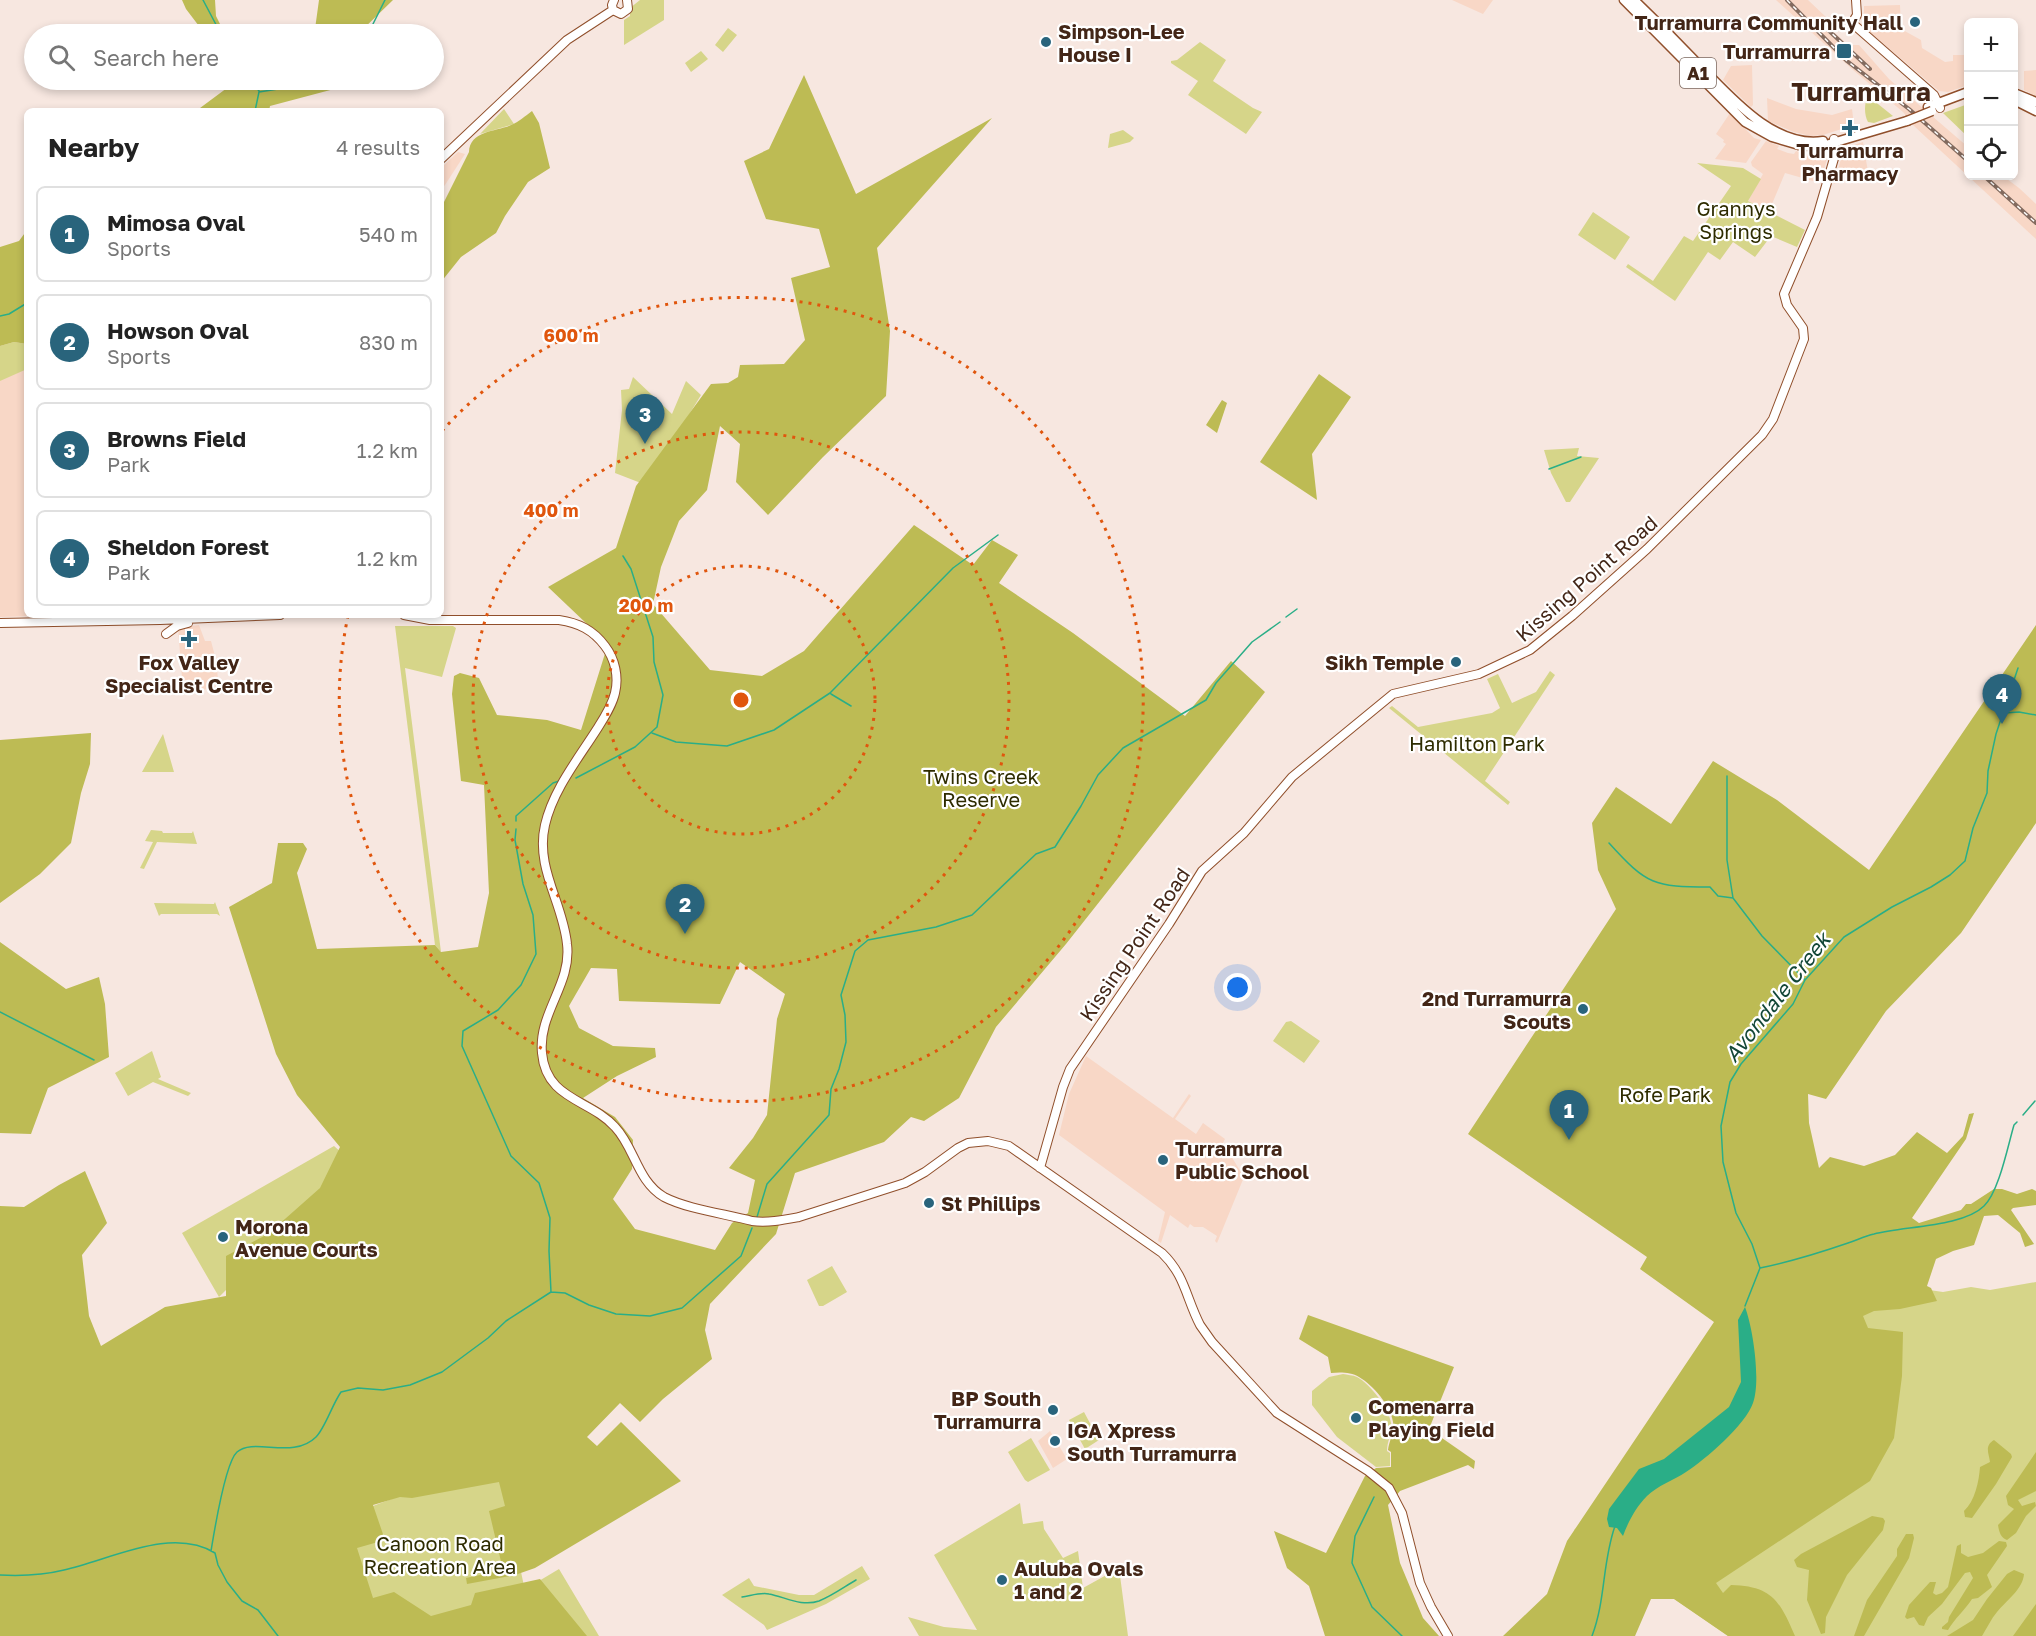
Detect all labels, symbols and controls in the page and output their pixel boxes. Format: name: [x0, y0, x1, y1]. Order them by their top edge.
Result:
place label: Turramurra Community Hall: [1635, 10, 1903, 34]
marker: Turramurra Community Hall: [1908, 15, 1922, 29]
map controls: [1964, 18, 2018, 180]
button: +: [1964, 18, 2018, 72]
place label: Simpson-Lee House I: [1058, 19, 1185, 66]
search box: [24, 24, 444, 90]
marker: Simpson-Lee House I: [1039, 35, 1053, 49]
place label: Turramurra: [1723, 39, 1830, 63]
icon: search: [45, 41, 78, 74]
marker: Turramurra: [1835, 42, 1853, 60]
text: Search here: [93, 44, 219, 71]
road number: A1: [1680, 58, 1716, 88]
button: −: [1964, 72, 2018, 126]
district label: Turramurra: [1791, 76, 1931, 107]
marker: Turramurra Pharmacy: [1843, 121, 1857, 135]
button: locate: [1964, 126, 2018, 180]
text: Nearby: [48, 132, 139, 163]
text: 4 results: [336, 135, 420, 159]
place label: Turramurra Pharmacy: [1796, 138, 1904, 185]
park label: Grannys Springs: [1697, 196, 1776, 243]
text: Mimosa Oval: [107, 209, 245, 236]
text: 1: [64, 222, 75, 246]
text: 540 m: [359, 222, 418, 246]
text: Sports: [107, 236, 171, 260]
text: Howson Oval: [107, 317, 249, 344]
text: 600 m: [543, 324, 599, 346]
text: 2: [63, 330, 76, 354]
text: 830 m: [359, 330, 418, 354]
text: Sports: [107, 344, 171, 368]
pin: 3: [626, 394, 664, 444]
text: Browns Field: [107, 425, 246, 452]
text: 3: [63, 438, 76, 462]
text: 1.2 km: [357, 438, 418, 462]
text: Park: [107, 452, 150, 476]
text: 400 m: [524, 499, 578, 521]
street label: Kissing Point Road: [1510, 510, 1662, 646]
text: Sheldon Forest: [107, 533, 269, 560]
text: 4: [63, 546, 76, 570]
text: 1.2 km: [357, 546, 418, 570]
text: Park: [107, 560, 150, 584]
text: 200 m: [619, 594, 673, 616]
marker: Fox Valley Specialist Centre: [180, 630, 198, 648]
place label: Fox Valley Specialist Centre: [105, 650, 273, 697]
place label: Sikh Temple: [1325, 650, 1444, 674]
marker: Sikh Temple: [1449, 655, 1463, 669]
pin: 4: [1982, 674, 2022, 724]
centre of rings: [731, 690, 751, 710]
park label: Hamilton Park: [1409, 731, 1545, 755]
park label: Twins Creek Reserve: [923, 764, 1039, 811]
street label: Kissing Point Road: [1074, 863, 1194, 1025]
pin: 2: [666, 884, 704, 934]
water label: Avondale Creek: [1718, 926, 1837, 1067]
your location: [1223, 973, 1252, 1002]
place label: 2nd Turramurra Scouts: [1422, 986, 1571, 1033]
marker: 2nd Turramurra Scouts: [1576, 1002, 1590, 1016]
park label: Rofe Park: [1619, 1082, 1711, 1106]
pin: 1: [1550, 1090, 1588, 1140]
place label: Turramurra Public School: [1175, 1136, 1309, 1183]
marker: Turramurra Public School: [1156, 1153, 1170, 1167]
place label: St Phillips: [941, 1191, 1041, 1215]
marker: St Phillips: [922, 1196, 936, 1210]
place label: Morona Avenue Courts: [235, 1214, 378, 1261]
marker: Morona Avenue Courts: [216, 1230, 230, 1244]
place label: BP South Turramurra: [934, 1386, 1041, 1433]
place label: Comenarra Playing Field: [1368, 1394, 1494, 1441]
marker: BP South Turramurra: [1046, 1403, 1060, 1417]
marker: Comenarra Playing Field: [1349, 1411, 1363, 1425]
place label: IGA Xpress South Turramurra: [1067, 1418, 1237, 1465]
marker: IGA Xpress South Turramurra: [1048, 1434, 1062, 1448]
park label: Canoon Road Recreation Area: [364, 1531, 516, 1578]
place label: Auluba Ovals 1 and 2: [1014, 1556, 1144, 1603]
marker: Auluba Ovals 1 and 2: [995, 1573, 1009, 1587]

